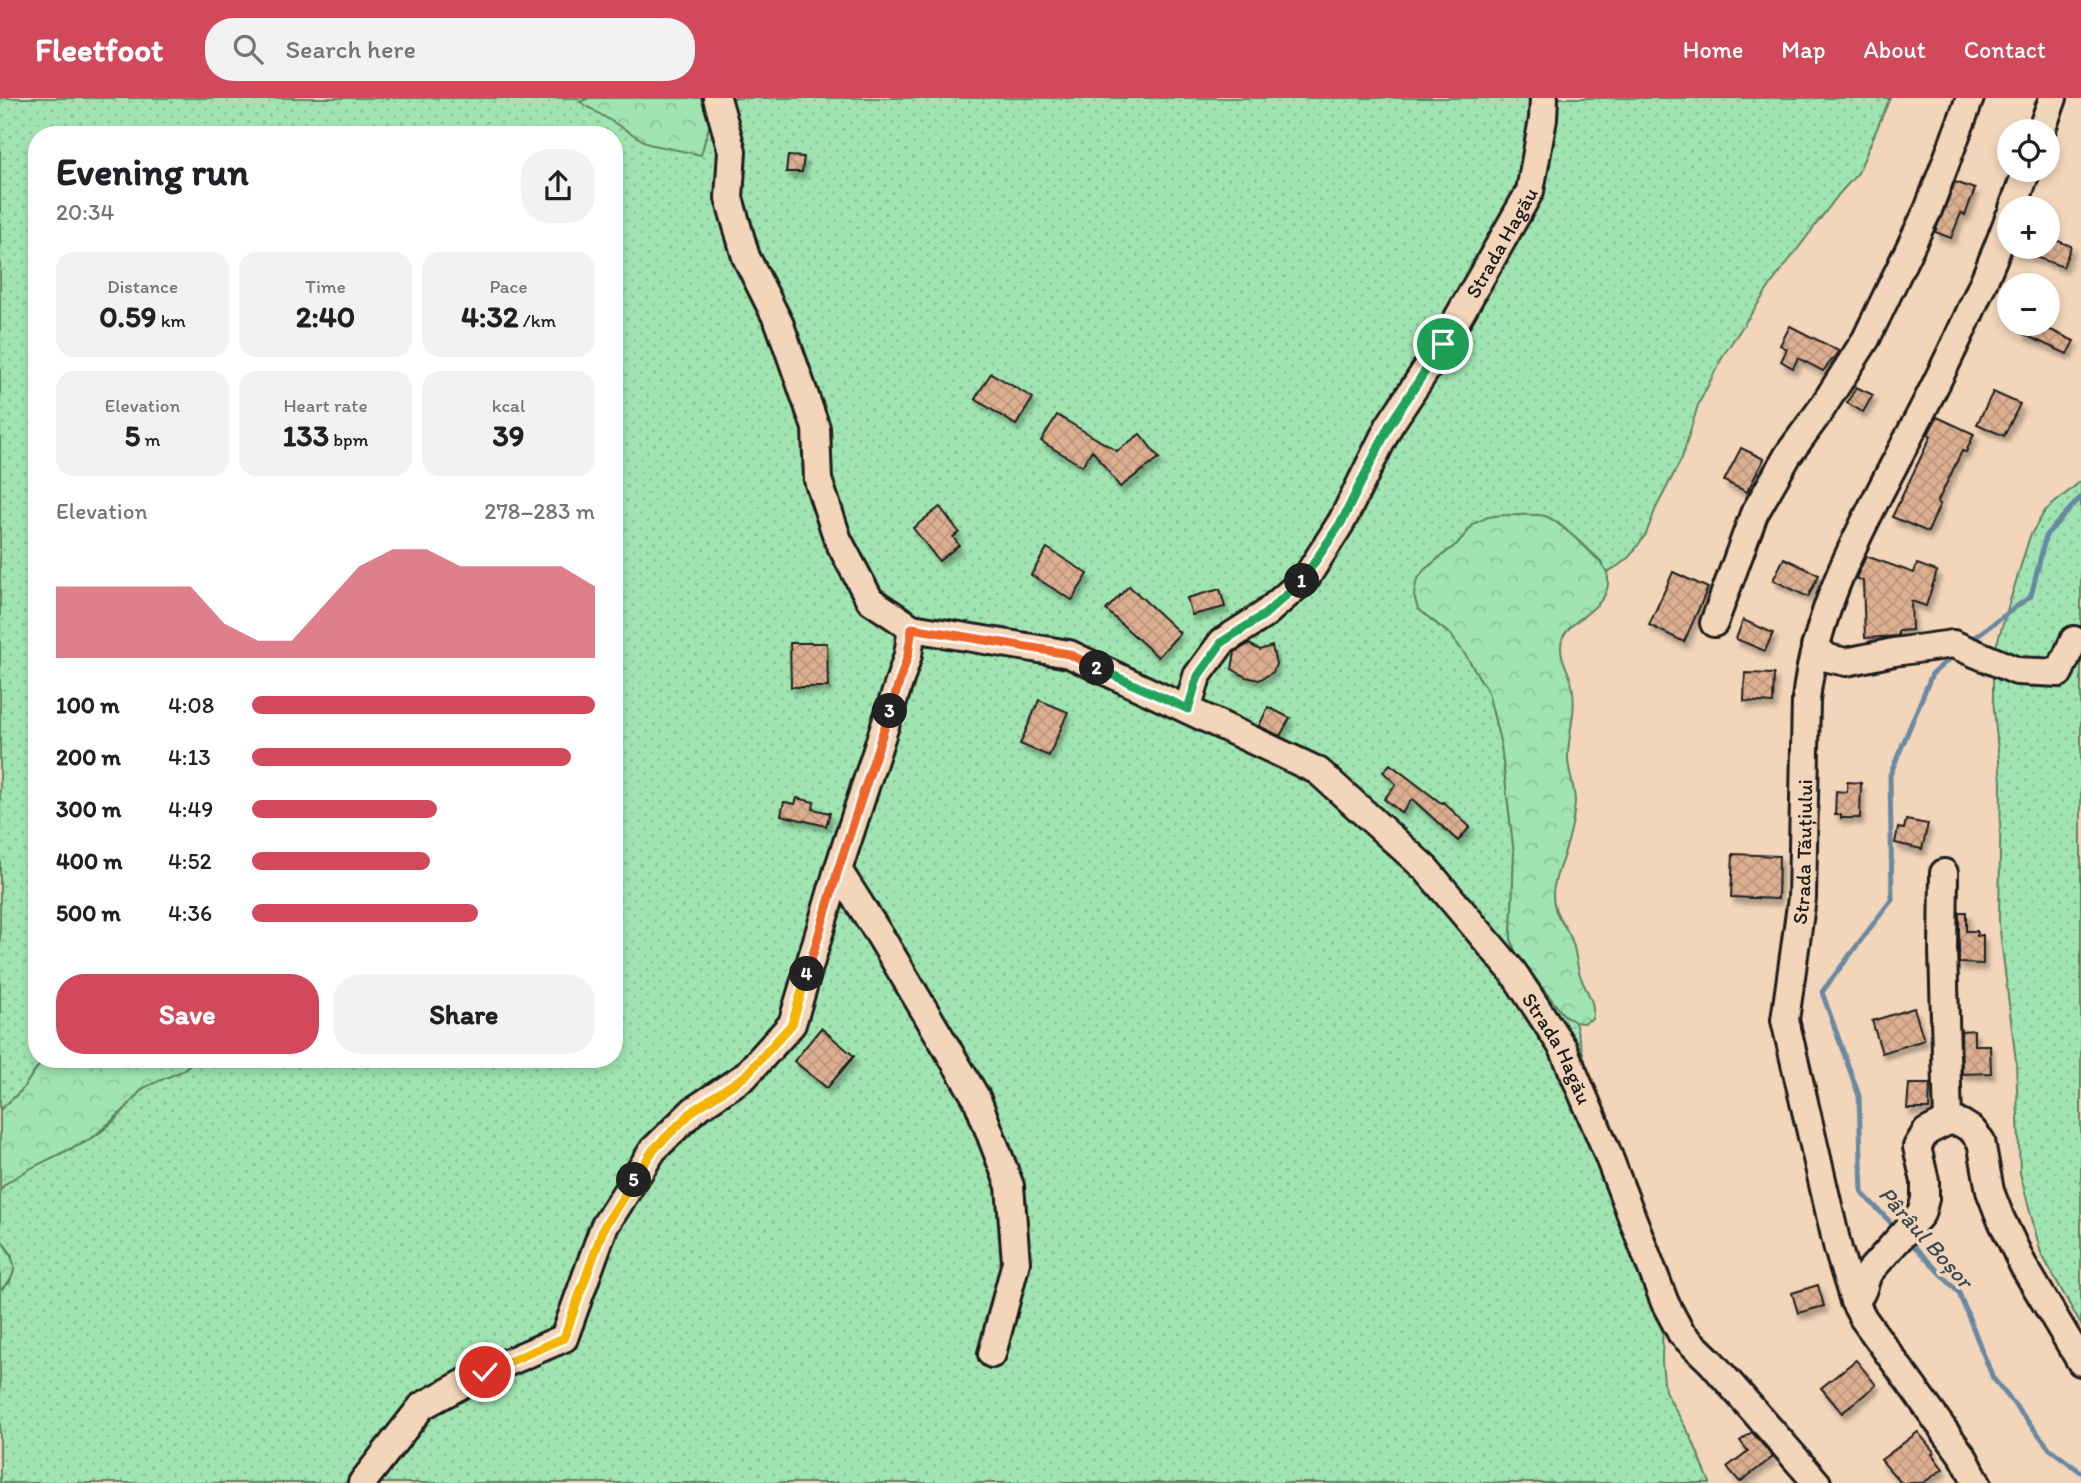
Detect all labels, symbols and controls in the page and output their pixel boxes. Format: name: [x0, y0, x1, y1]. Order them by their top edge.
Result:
search box: [205, 18, 695, 81]
text: Fleetfoot: [35, 30, 163, 69]
icon: search: [229, 30, 267, 68]
text: Search here: [285, 33, 416, 65]
text: Home: [1683, 35, 1743, 64]
text: Map: [1781, 35, 1825, 64]
text: About: [1863, 35, 1926, 64]
text: Contact: [1964, 35, 2046, 64]
map controls: [1997, 119, 2060, 336]
button: locate: [1997, 119, 2060, 182]
text: Evening run: [56, 149, 249, 195]
button: share: [521, 149, 595, 223]
street label: Strada Hagău: [1459, 182, 1543, 302]
button: +: [1997, 196, 2060, 259]
text: 20:34: [56, 198, 114, 226]
button: −: [1997, 273, 2060, 336]
text: Distance: [107, 275, 178, 298]
text: Time: [305, 275, 346, 298]
text: Pace: [489, 275, 528, 298]
text: 0.59: [99, 298, 156, 335]
text: 2:40: [296, 298, 355, 335]
text: 4:32: [461, 298, 519, 335]
text: km: [156, 309, 186, 332]
text: /km: [519, 309, 556, 332]
pin: [1413, 314, 1473, 374]
icon: arrive: [1424, 325, 1462, 363]
text: Elevation: [105, 394, 180, 417]
text: Heart rate: [283, 394, 368, 417]
text: kcal: [492, 394, 525, 417]
text: 5: [124, 417, 140, 454]
text: 133: [282, 417, 329, 454]
text: 39: [492, 417, 525, 454]
text: m: [140, 428, 161, 451]
text: bpm: [329, 428, 369, 451]
text: Elevation: [56, 497, 147, 525]
text: 278–283 m: [484, 497, 595, 525]
pin: 1: [1284, 564, 1320, 598]
text: 1: [1297, 569, 1306, 592]
pin: 2: [1080, 650, 1114, 686]
text: 2: [1092, 656, 1102, 679]
text: 100 m: [56, 691, 120, 719]
text: 4:08: [168, 691, 214, 719]
pin: 3: [872, 694, 908, 728]
text: 3: [884, 699, 895, 722]
text: 200 m: [56, 743, 121, 771]
text: 4:13: [168, 743, 211, 771]
street label: Strada Tăuțiului: [1786, 779, 1817, 926]
text: 300 m: [56, 795, 121, 823]
text: 4:49: [168, 795, 213, 823]
text: 400 m: [56, 847, 123, 875]
text: 4:52: [168, 847, 212, 875]
text: 500 m: [56, 899, 121, 927]
text: 4:36: [168, 899, 212, 927]
pin: 4: [790, 956, 824, 992]
text: 4: [801, 962, 812, 985]
button: Save: [56, 974, 319, 1054]
button: Share: [333, 974, 595, 1054]
street label: Strada Hagău: [1517, 987, 1598, 1108]
pin: 5: [616, 1162, 652, 1198]
text: 5: [629, 1168, 638, 1191]
water label: Pârâul Boșor: [1873, 1180, 1981, 1296]
pin: [455, 1342, 515, 1402]
icon: check: [466, 1353, 504, 1391]

